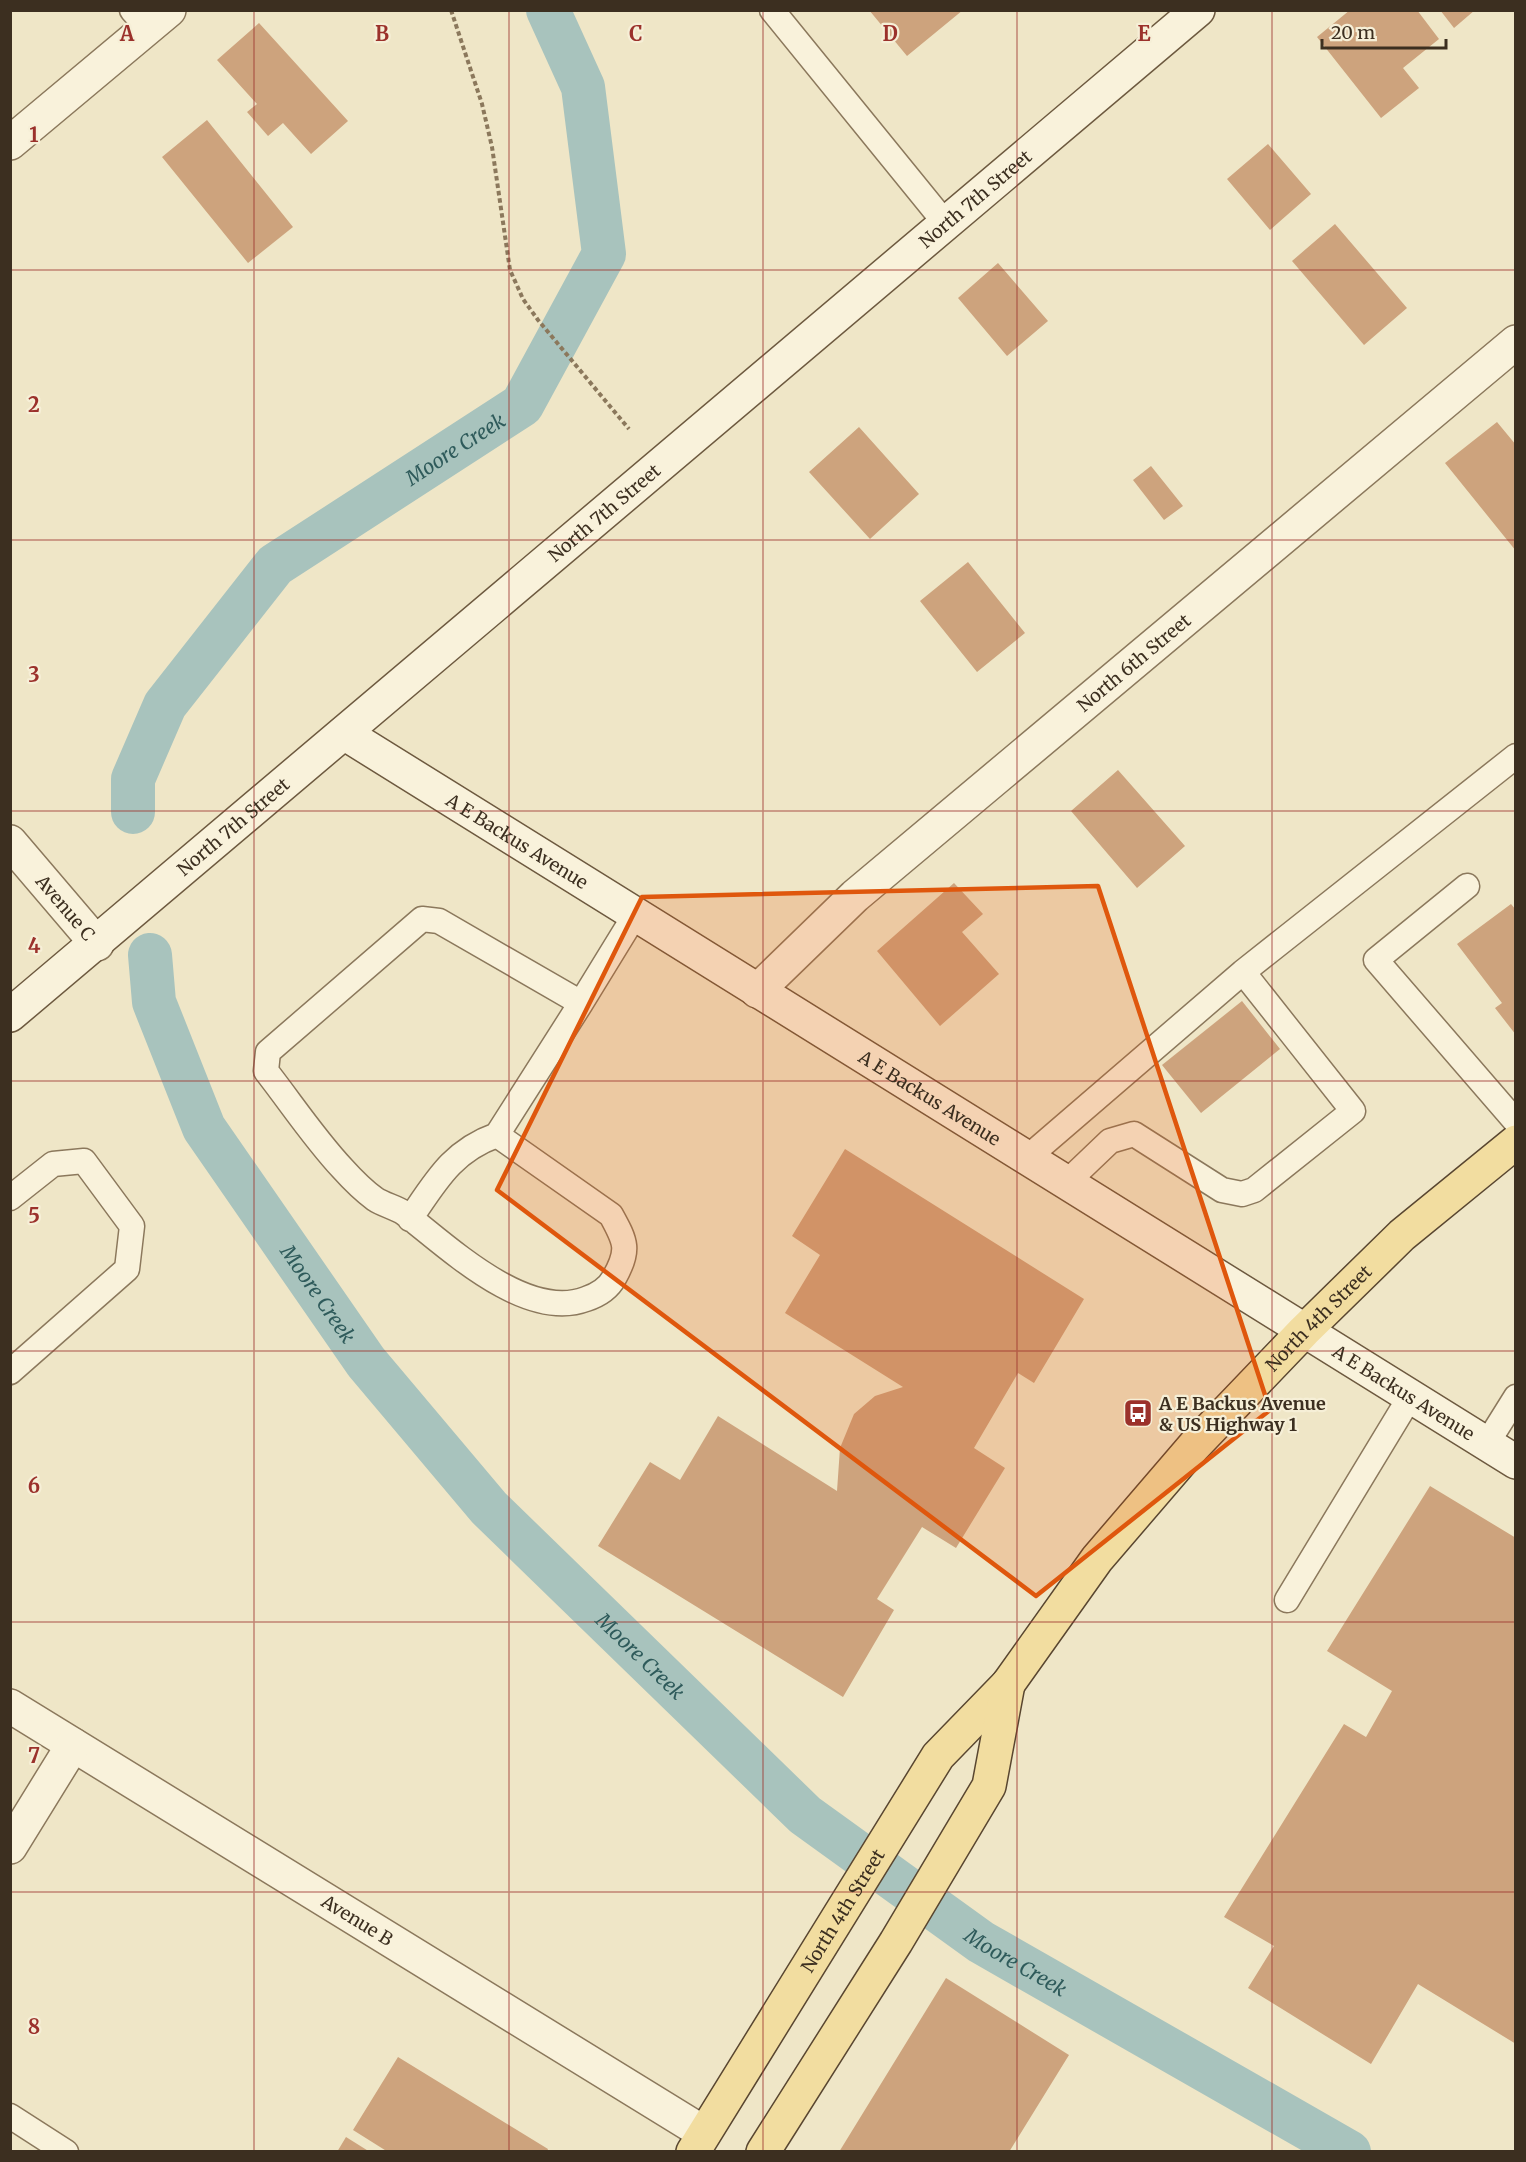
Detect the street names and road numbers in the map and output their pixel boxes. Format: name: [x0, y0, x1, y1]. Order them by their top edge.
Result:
street label: North 7th Street: [914, 145, 1036, 253]
street label: North 7th Street: [543, 458, 665, 567]
street label: North 6th Street: [1072, 608, 1195, 717]
street label: North 7th Street: [172, 772, 294, 880]
street label: A E Backus Avenue: [441, 787, 592, 894]
street label: Avenue C: [31, 869, 100, 945]
street label: A E Backus Avenue: [854, 1044, 1005, 1150]
street label: North 4th Street: [1260, 1260, 1376, 1376]
street label: A E Backus Avenue: [1328, 1339, 1479, 1445]
street label: North 4th Street: [796, 1845, 889, 1976]
street label: Avenue B: [317, 1889, 397, 1950]

